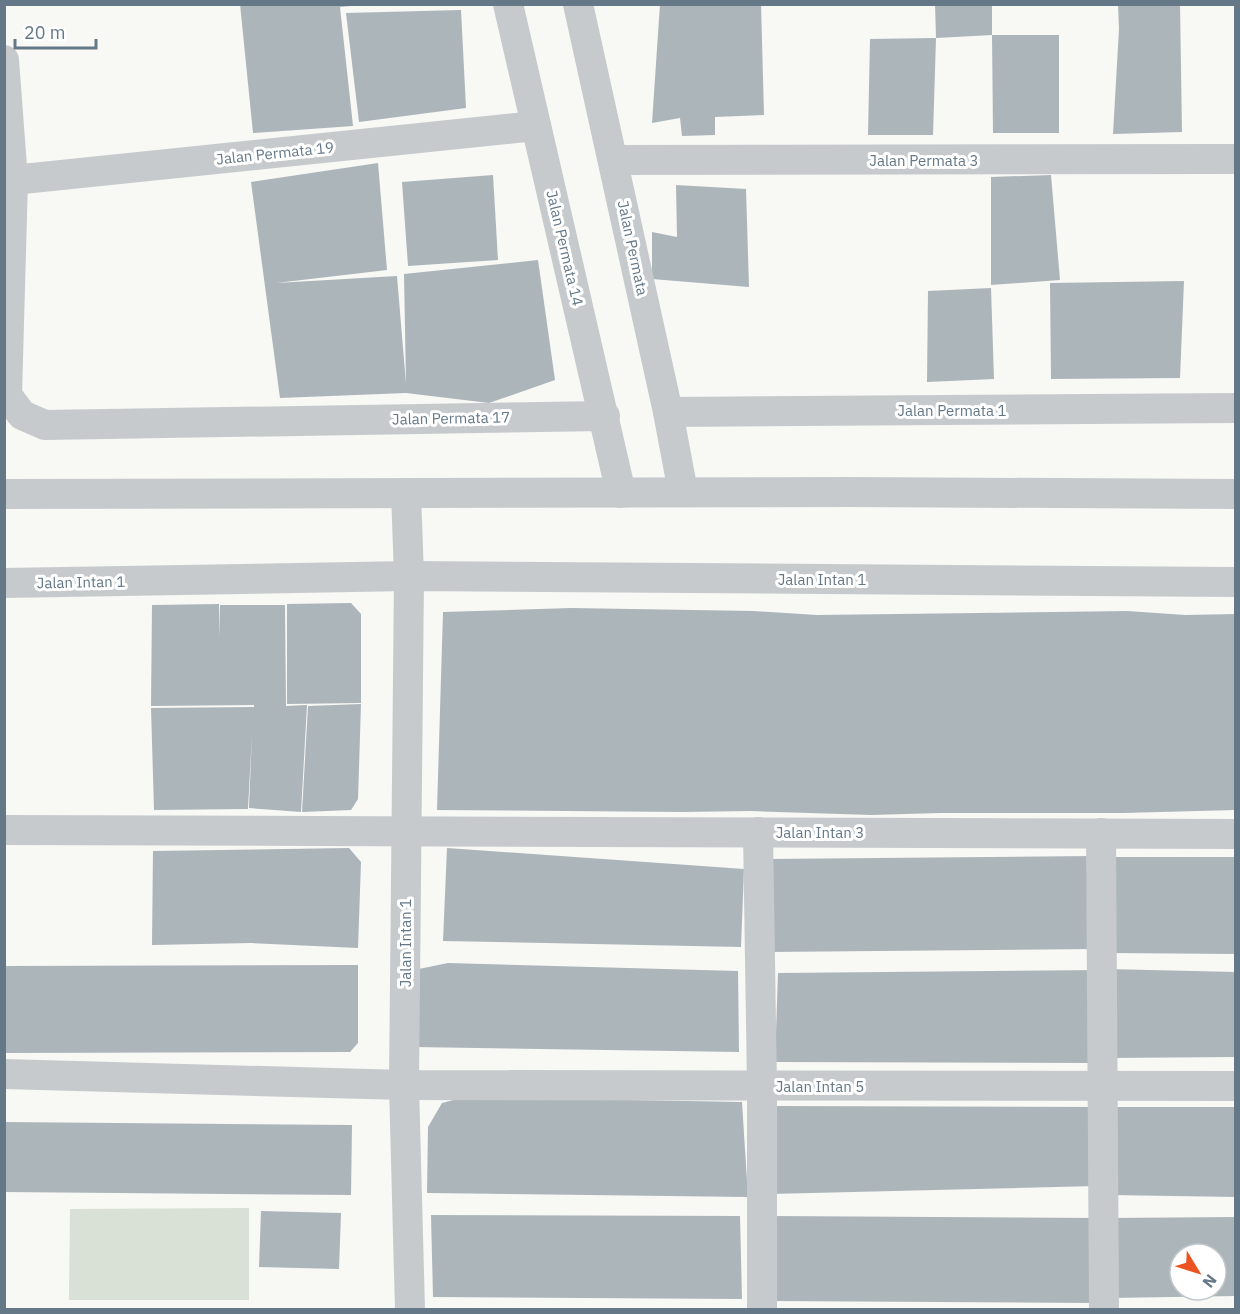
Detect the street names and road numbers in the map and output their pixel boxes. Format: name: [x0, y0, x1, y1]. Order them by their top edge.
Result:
street label: Jalan Permata 19: [215, 137, 335, 169]
street label: Jalan Permata 3: [869, 151, 979, 170]
street label: Jalan Permata 14: [542, 188, 588, 308]
street label: Jalan Permata: [614, 199, 652, 297]
street label: Jalan Permata 1: [897, 401, 1007, 420]
street label: Jalan Permata 17: [392, 407, 510, 429]
street label: Jalan Intan 1: [778, 570, 866, 589]
street label: Jalan Intan 1: [37, 572, 125, 592]
street label: Jalan Intan 3: [776, 823, 864, 842]
street label: Jalan Intan 1: [396, 899, 415, 987]
street label: Jalan Intan 5: [776, 1077, 864, 1096]

